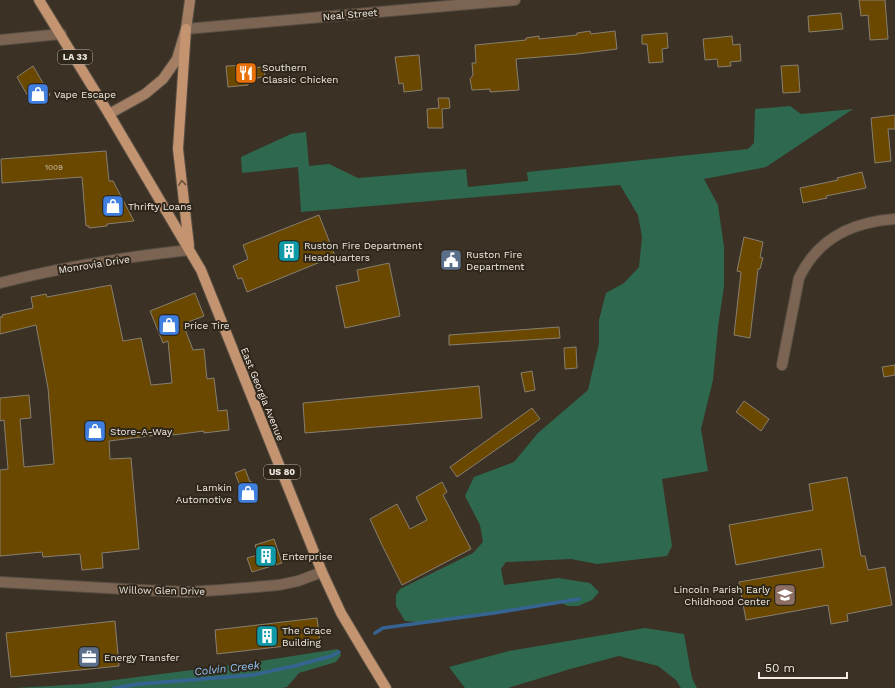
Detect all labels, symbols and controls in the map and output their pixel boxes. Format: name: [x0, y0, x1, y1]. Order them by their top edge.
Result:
street label: Neal Street: [322, 7, 379, 22]
road number: LA 33: [58, 50, 92, 64]
restaurant icon: Southern Classic Chicken: [233, 60, 259, 86]
place label: Southern Classic Chicken: [262, 62, 339, 85]
shop icon: Vape Escape: [25, 81, 51, 107]
place label: Vape Escape: [54, 89, 116, 100]
house number: 1009: [45, 163, 63, 172]
one-way arrow: [178, 180, 187, 186]
shop icon: Thrifty Loans: [100, 193, 126, 219]
place label: Thrifty Loans: [128, 201, 192, 212]
building icon: Ruston Fire Department Headquarters: [276, 238, 302, 264]
place label: Ruston Fire Department Headquarters: [304, 240, 423, 263]
public building icon: Ruston Fire Department: [438, 247, 464, 273]
place label: Ruston Fire Department: [466, 249, 525, 272]
street label: Monrovia Drive: [58, 253, 131, 276]
shop icon: Price Tire: [156, 312, 182, 338]
place label: Price Tire: [184, 320, 230, 331]
street label: East Georgia Avenue: [239, 346, 286, 443]
shop icon: Store-A-Way: [82, 418, 108, 444]
place label: Store-A-Way: [110, 426, 173, 437]
road number: US 80: [264, 465, 300, 479]
shop icon: Lamkin Automotive: [235, 480, 261, 506]
place label: Lamkin Automotive: [176, 482, 232, 505]
building icon: Enterprise: [253, 543, 279, 569]
place label: Enterprise: [282, 551, 333, 562]
school or university icon: Lincoln Parish Early Childhood Center: [772, 582, 798, 608]
street label: Willow Glen Drive: [119, 584, 205, 597]
place label: Lincoln Parish Early Childhood Center: [673, 584, 771, 607]
building icon: The Grace Building: [254, 623, 280, 649]
place label: The Grace Building: [282, 625, 332, 648]
office icon: Energy Transfer: [76, 644, 102, 670]
place label: Energy Transfer: [104, 652, 180, 663]
scale bar: [759, 654, 847, 680]
water label: Colvin Creek: [194, 658, 261, 678]
text: 50 m: [765, 661, 795, 675]

